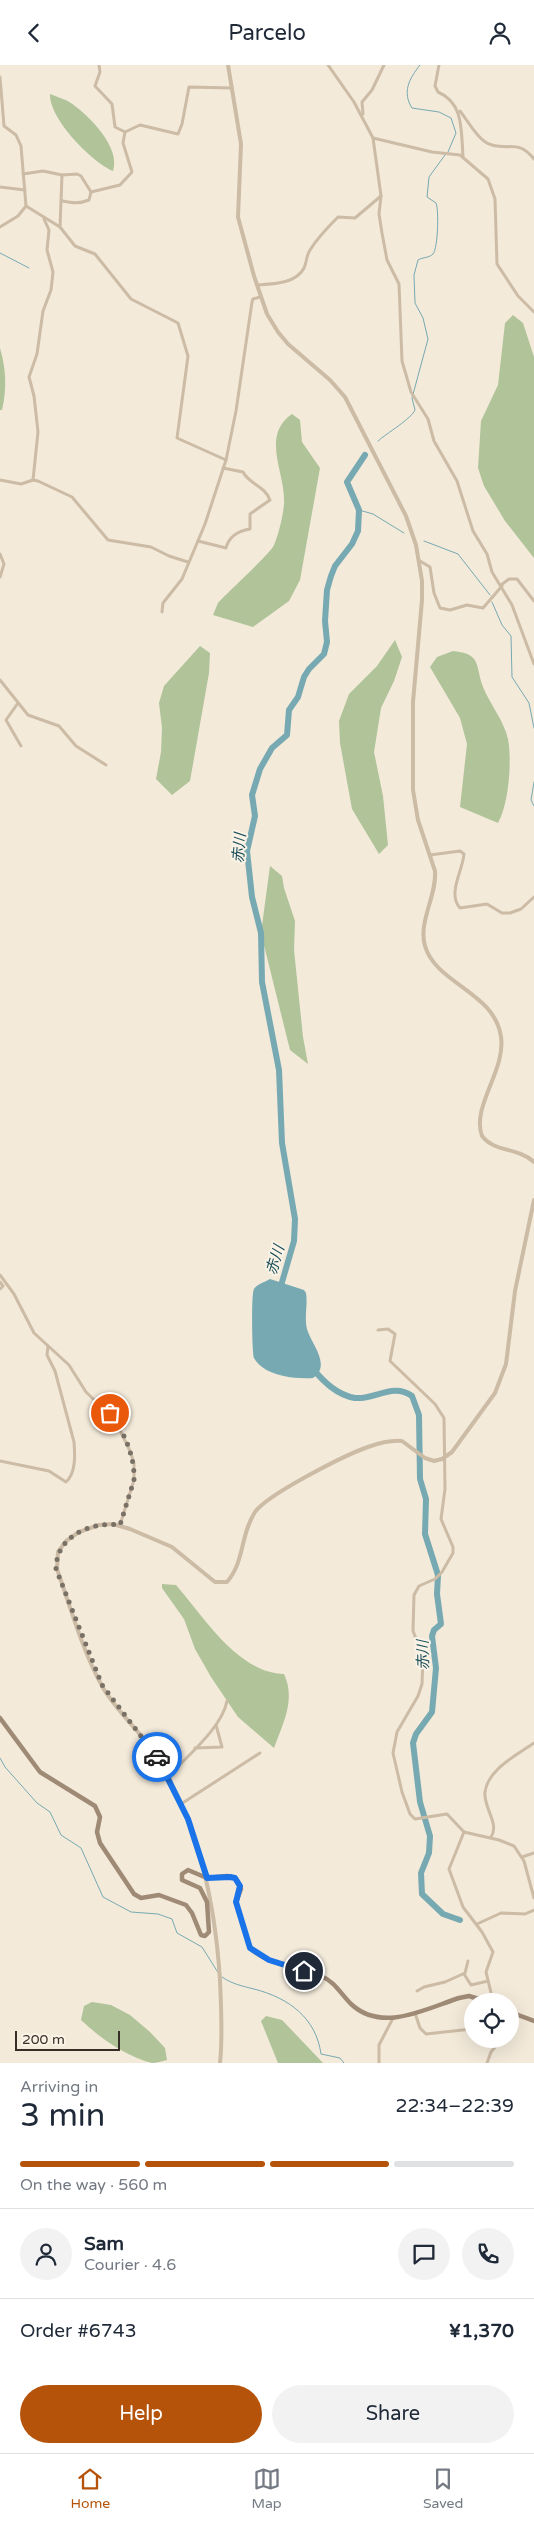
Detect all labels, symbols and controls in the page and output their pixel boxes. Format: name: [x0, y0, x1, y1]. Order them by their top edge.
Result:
icon: back: [20, 19, 48, 47]
icon: person: [486, 19, 514, 47]
text: Parcelo: [228, 20, 306, 46]
water label: 赤川: [229, 830, 249, 864]
water label: 赤川: [262, 1241, 289, 1277]
pin: [89, 1392, 131, 1434]
icon: bag: [96, 1399, 124, 1427]
water label: 赤川: [414, 1638, 432, 1670]
courier: [132, 1732, 182, 1782]
icon: car: [143, 1743, 171, 1771]
pin: [283, 1950, 325, 1992]
icon: home: [290, 1957, 318, 1985]
map controls: [464, 1993, 519, 2048]
button: locate: [464, 1993, 519, 2048]
scale bar: [15, 2028, 120, 2051]
text: 200 m: [22, 2031, 65, 2048]
text: Arriving in: [20, 2077, 98, 2097]
text: 22:34–22:39: [395, 2095, 514, 2117]
text: 3 min: [20, 2097, 105, 2135]
text: On the way · 560 m: [20, 2175, 167, 2195]
button: person: [20, 2228, 72, 2280]
button: chat: [398, 2228, 450, 2280]
button: phone: [462, 2228, 514, 2280]
text: Sam: [84, 2233, 124, 2255]
text: Courier · 4.6: [84, 2255, 176, 2275]
text: Order #6743: [20, 2320, 137, 2342]
text: ¥1,370: [449, 2320, 514, 2342]
button: Help: [20, 2385, 262, 2443]
button: Share: [272, 2385, 514, 2443]
tab: Home: [71, 2465, 110, 2512]
tab: Map: [251, 2465, 282, 2512]
tab: Saved: [423, 2465, 463, 2512]

